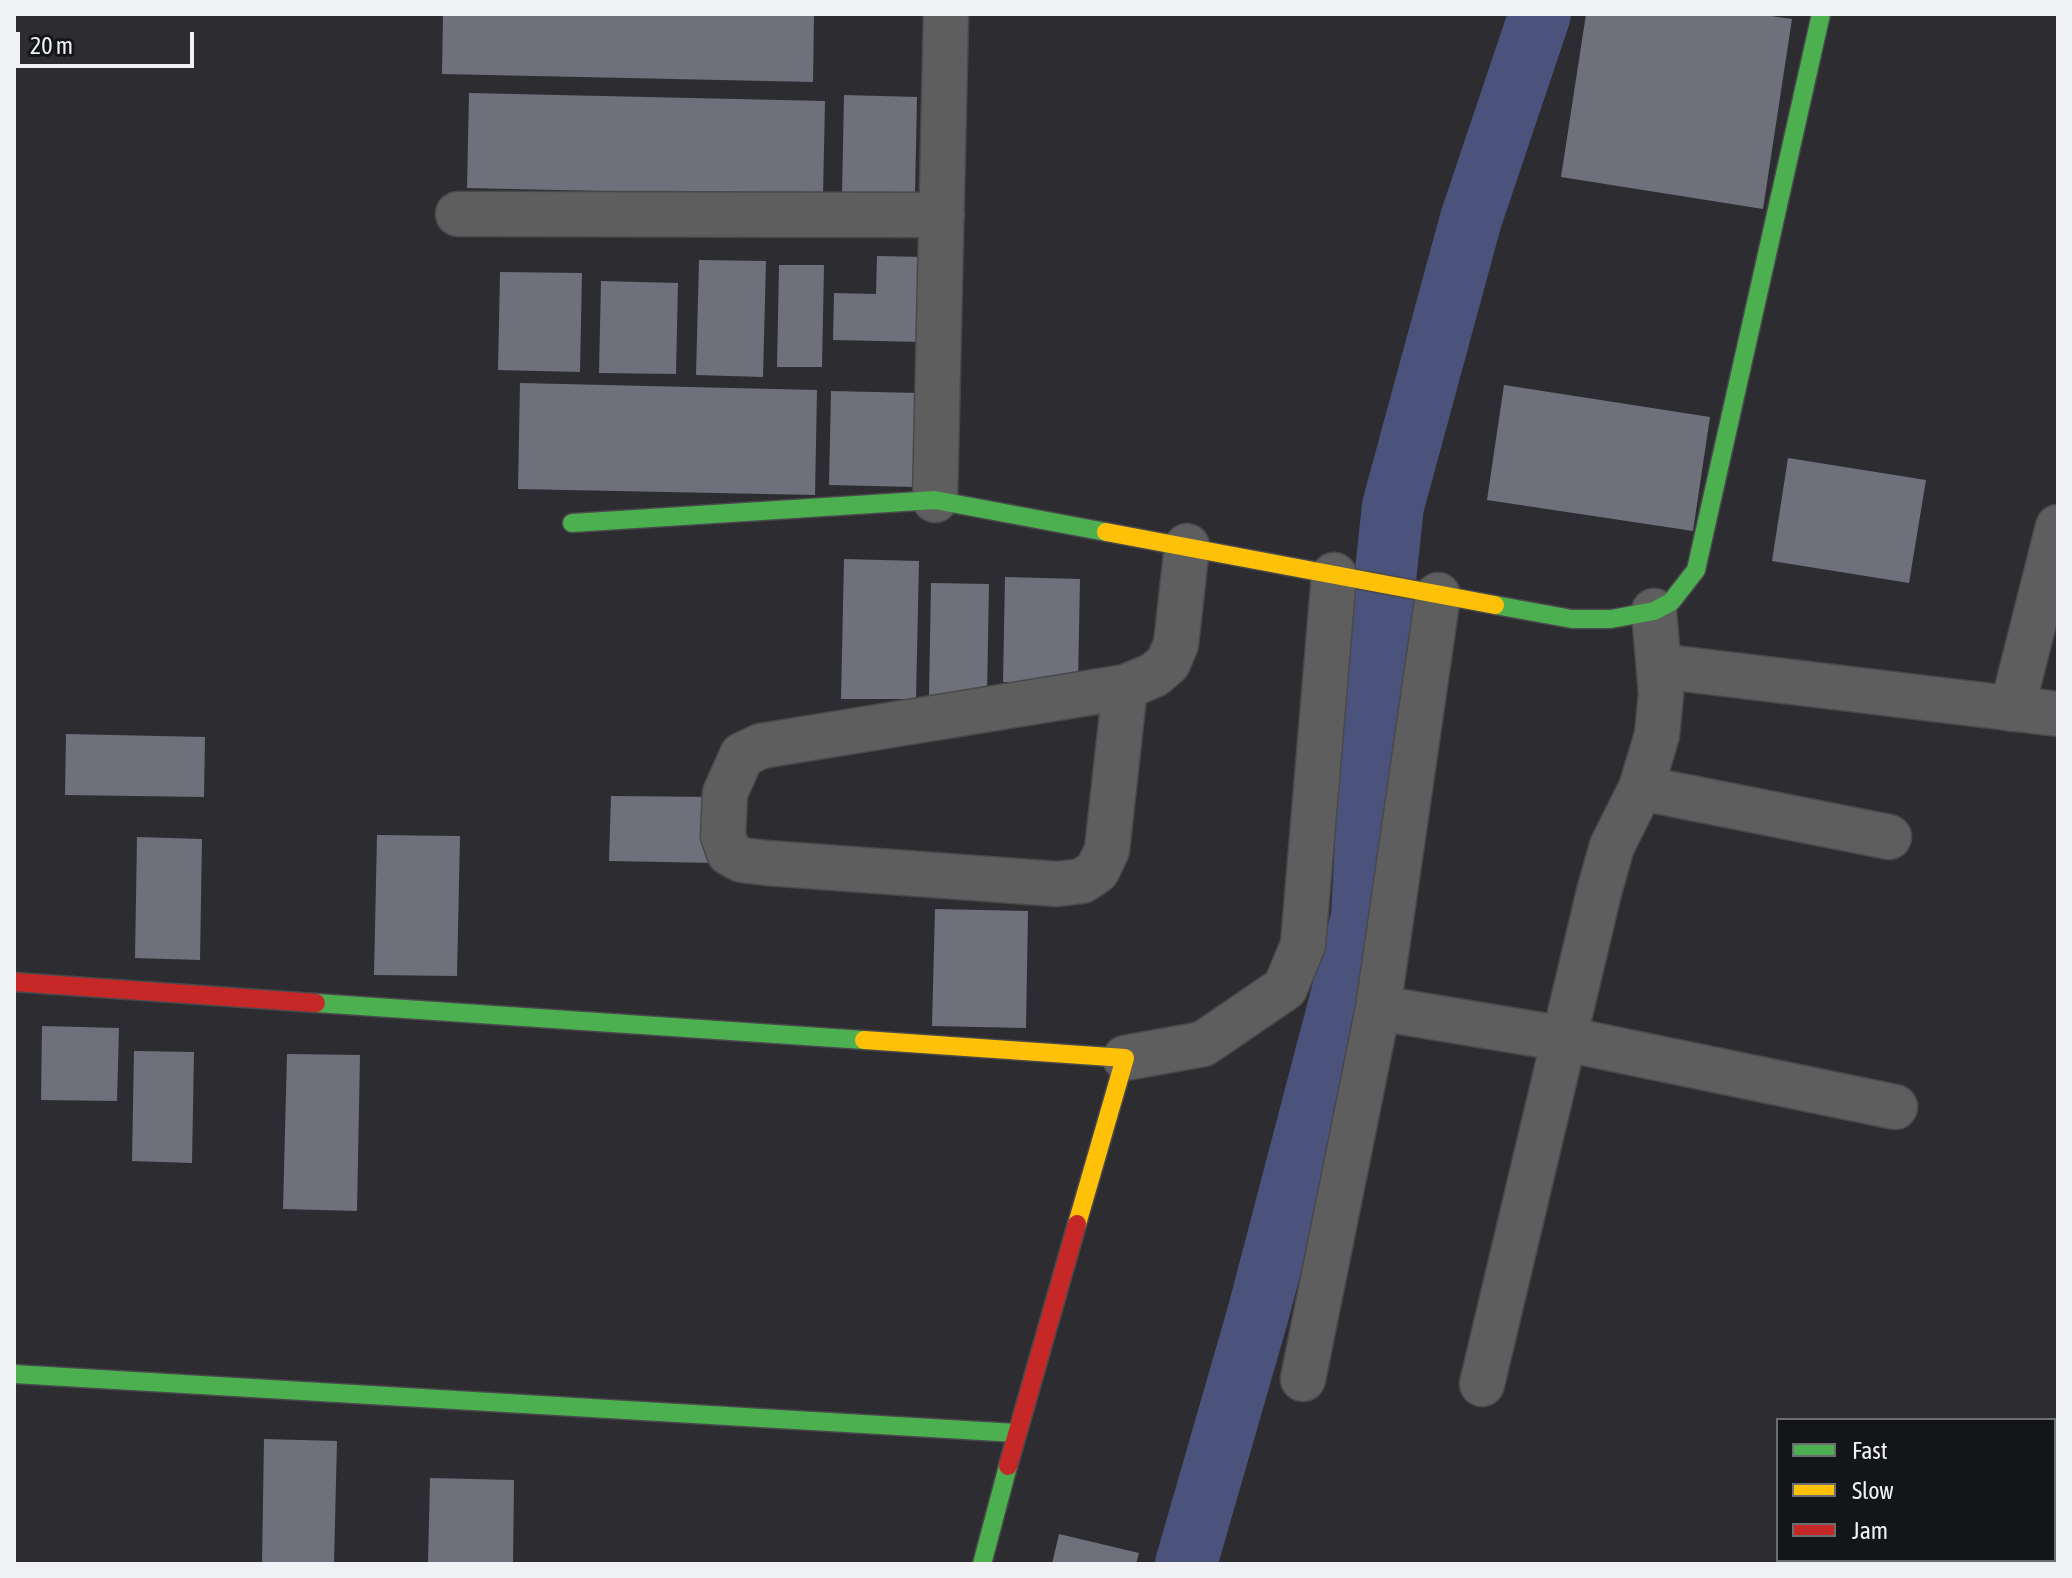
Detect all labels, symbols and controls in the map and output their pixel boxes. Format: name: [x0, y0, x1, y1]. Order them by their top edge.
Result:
scale bar: [20, 16, 198, 66]
text: 20 m: [30, 32, 73, 59]
legend: [1776, 1418, 2056, 1562]
text: Fast: [1852, 1437, 1888, 1464]
text: Slow: [1852, 1477, 1894, 1504]
text: Jam: [1852, 1517, 1888, 1544]

